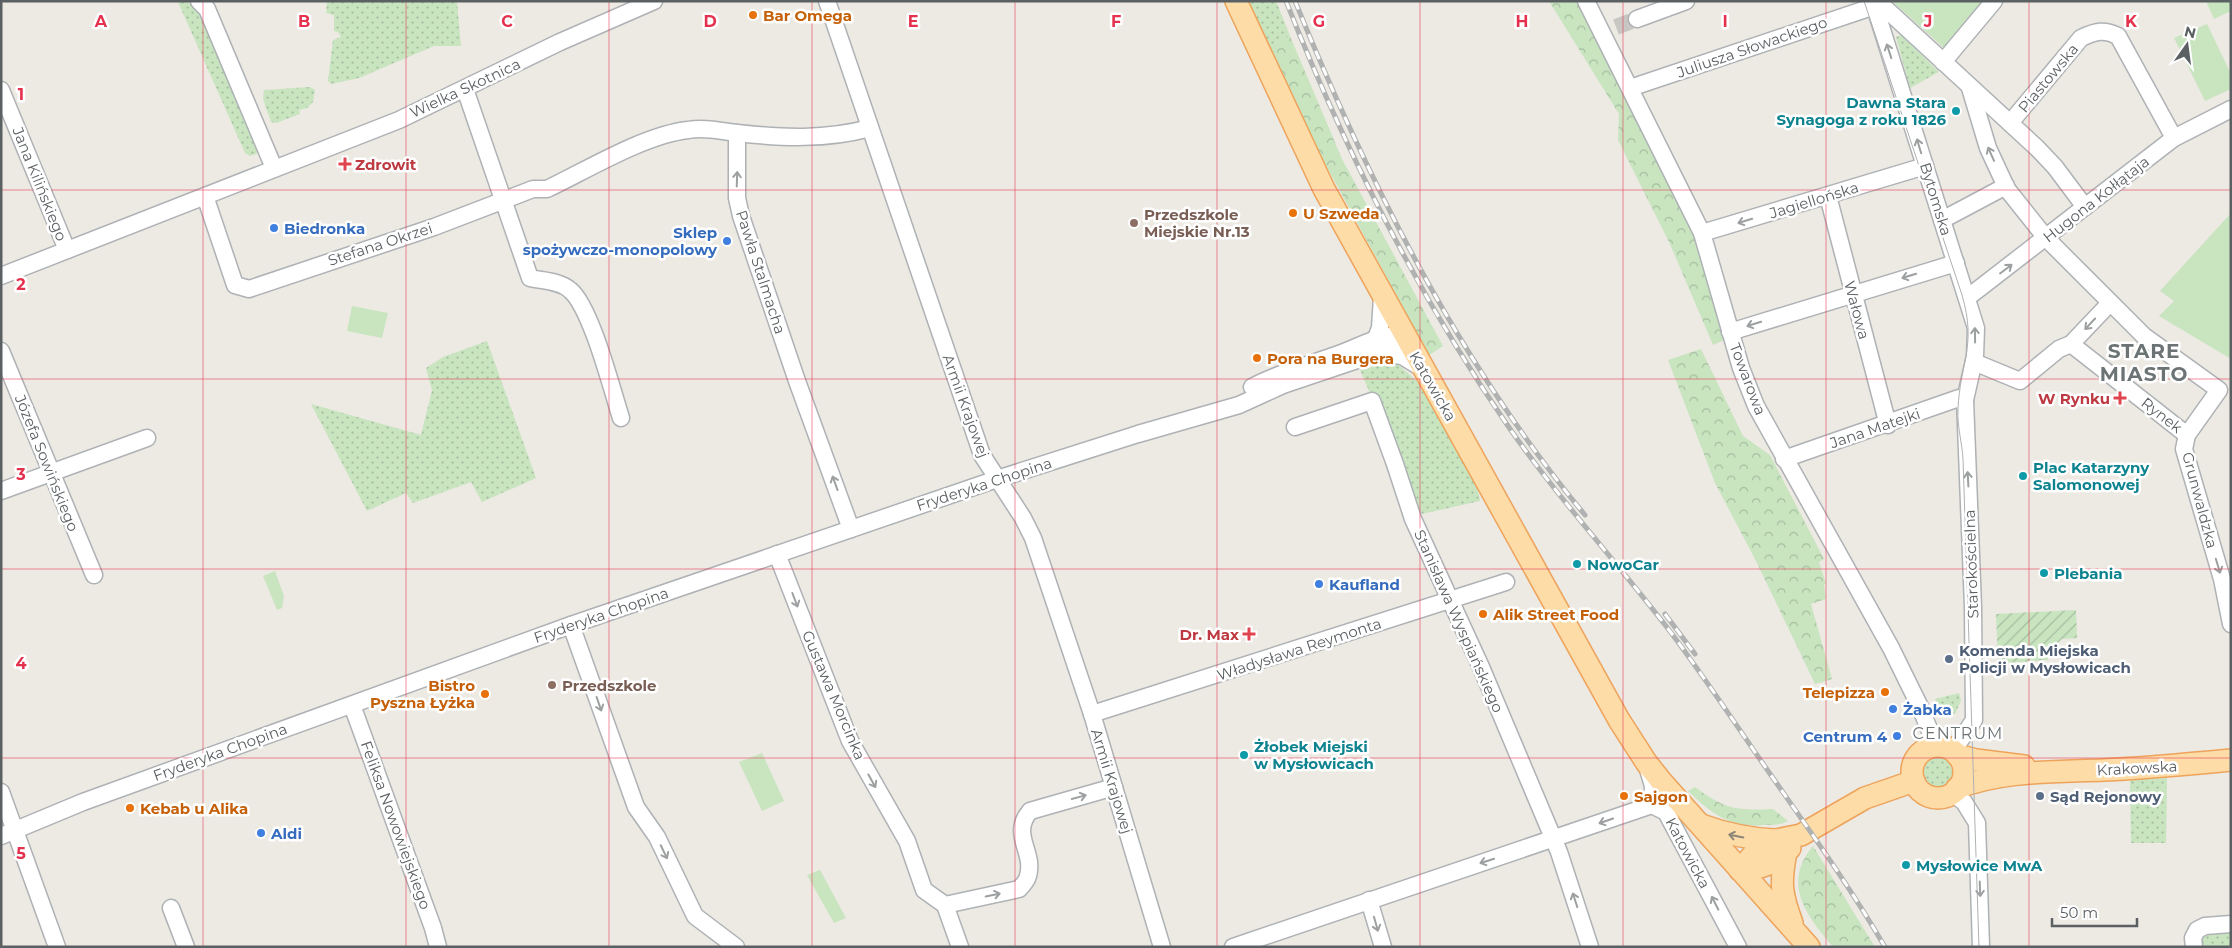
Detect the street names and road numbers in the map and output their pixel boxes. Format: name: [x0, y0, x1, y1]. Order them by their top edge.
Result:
street label: Juliusza Słowackiego: [1673, 12, 1830, 82]
street label: Piastowska: [2014, 40, 2082, 116]
street label: Wielka Skotnica: [407, 54, 523, 122]
street label: Jana Kilińskiego: [8, 123, 72, 244]
street label: Hugona Kołłątaja: [2039, 152, 2153, 246]
street label: Bytomska: [1916, 160, 1956, 238]
street label: Jagiellońska: [1766, 177, 1861, 223]
street label: Pawła Stalmacha: [732, 208, 790, 336]
street label: Stefana Okrzei: [325, 218, 435, 270]
street label: Wałowa: [1840, 279, 1874, 341]
street label: Towarowa: [1726, 340, 1770, 418]
street label: Katowicka: [1405, 348, 1461, 424]
street label: Armii Krajowej: [938, 352, 994, 460]
street label: Józefa Sowińskiego: [10, 391, 83, 534]
street label: Rynek: [2138, 393, 2186, 437]
street label: Jana Matejki: [1826, 404, 1923, 453]
street label: Grunwaldzka: [2178, 450, 2222, 550]
street label: Fryderyka Chopina: [914, 453, 1054, 515]
street label: Starokościelna: [1960, 509, 1982, 619]
street label: Stanisława Wyspiańskiego: [1410, 527, 1508, 715]
street label: Fryderyka Chopina: [531, 583, 671, 647]
street label: Władysława Reymonta: [1214, 613, 1384, 685]
street label: Gustawa Morcinka: [798, 627, 870, 763]
street label: Fryderyka Chopina: [150, 719, 290, 785]
street label: Armii Krajowej: [1087, 726, 1137, 836]
street label: Feliksa Nowowiejskiego: [357, 738, 435, 912]
street label: Krakowska: [2096, 756, 2178, 780]
street label: Katowicka: [1661, 814, 1715, 892]

